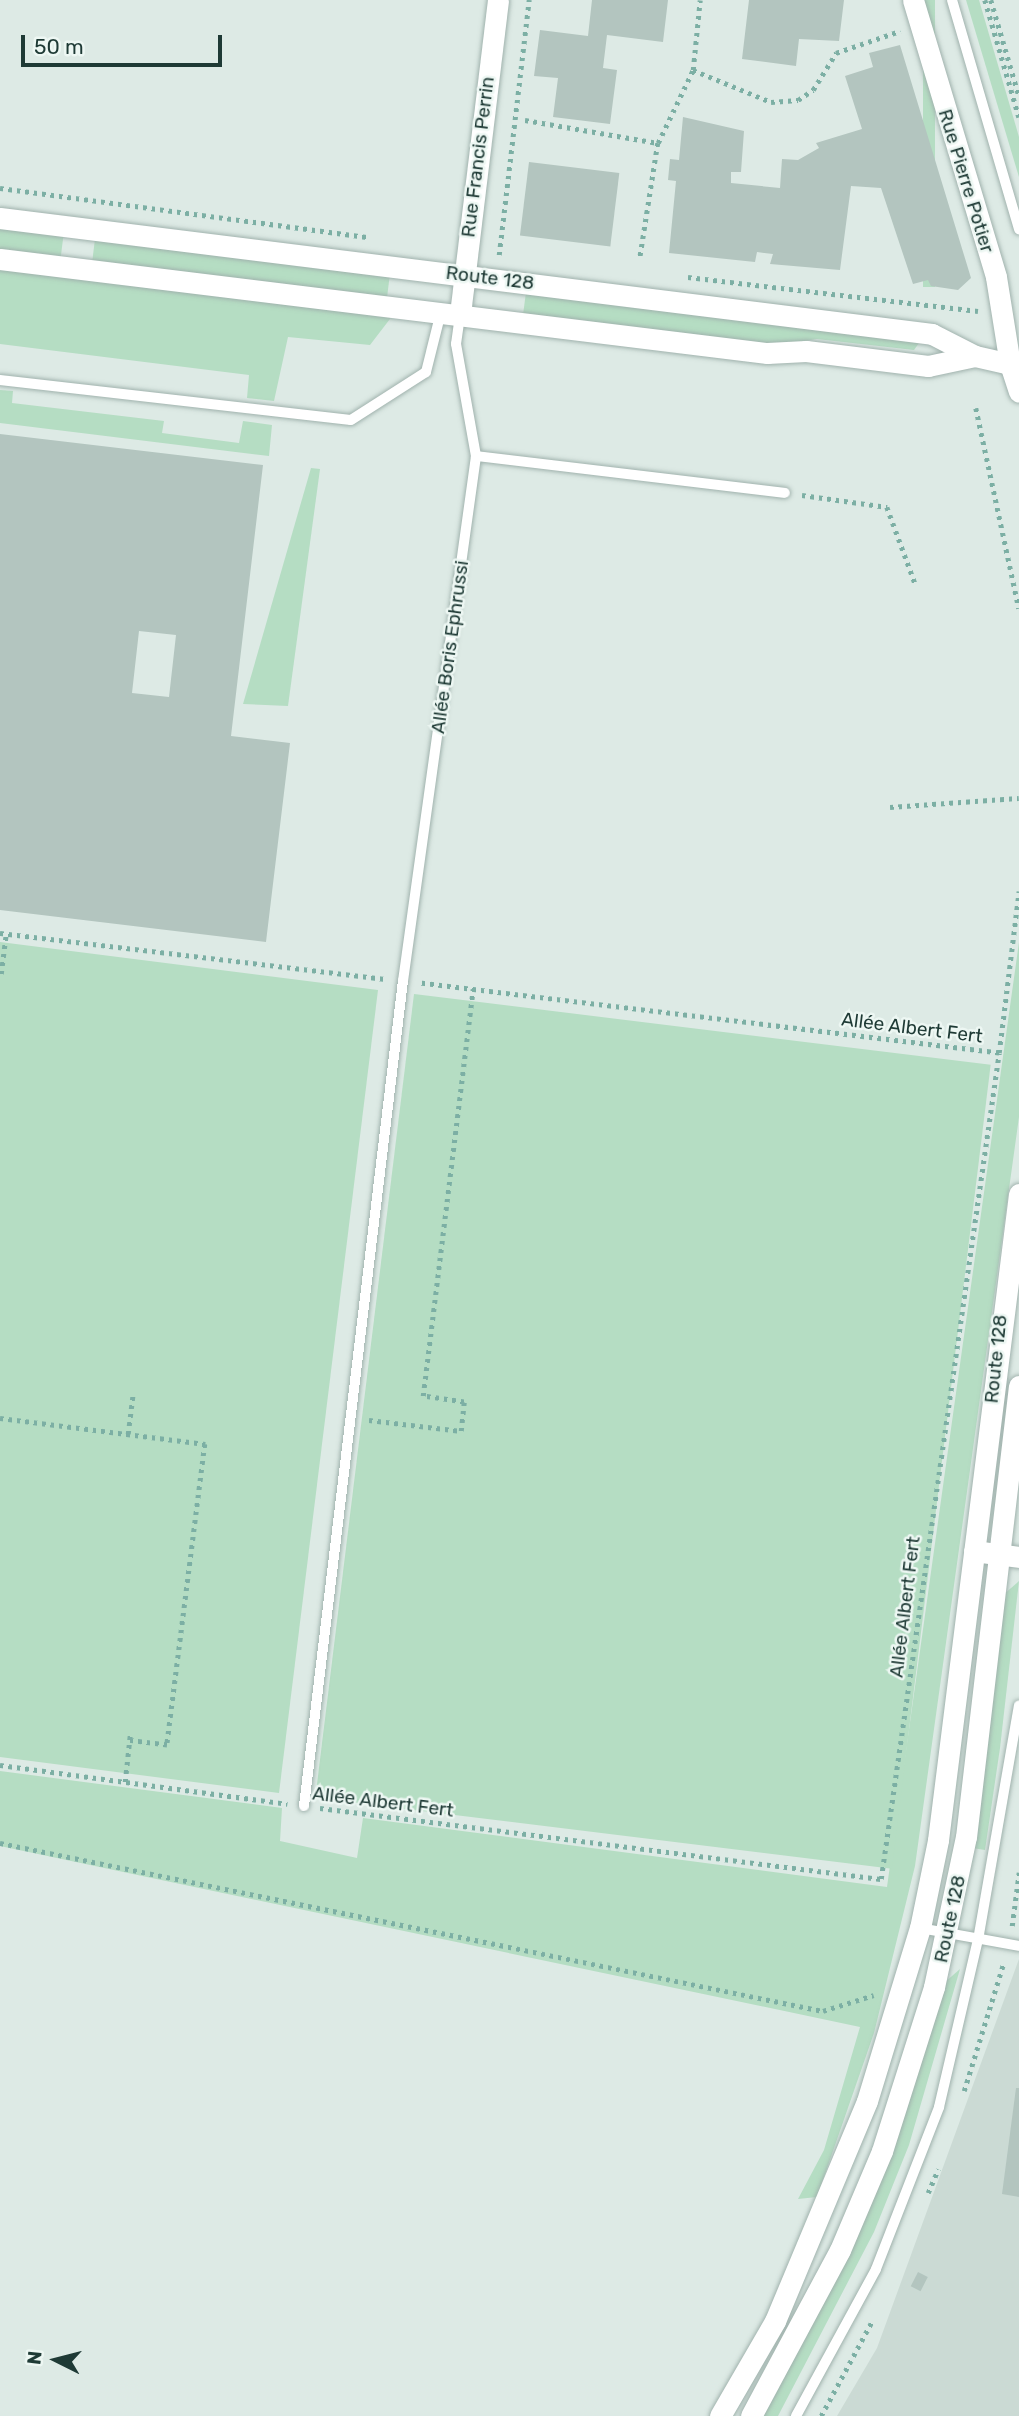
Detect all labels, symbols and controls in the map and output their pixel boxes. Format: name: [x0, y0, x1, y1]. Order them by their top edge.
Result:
scale bar: [24, 21, 226, 65]
text: 50 m: [34, 34, 84, 59]
street label: Rue Francis Perrin: [457, 75, 499, 239]
street label: Rue Pierre Potier: [933, 106, 999, 256]
street label: Route 128: [445, 261, 535, 295]
street label: Allée Boris Ephrussi: [427, 559, 473, 735]
street label: Allée Albert Fert: [840, 1008, 984, 1048]
street label: Route 128: [980, 1314, 1012, 1404]
street label: Allée Albert Fert: [885, 1535, 925, 1679]
street label: Allée Albert Fert: [311, 1782, 455, 1822]
street label: Route 128: [930, 1873, 970, 1965]
north arrow: [21, 2325, 91, 2395]
text: N: [22, 2350, 47, 2366]

